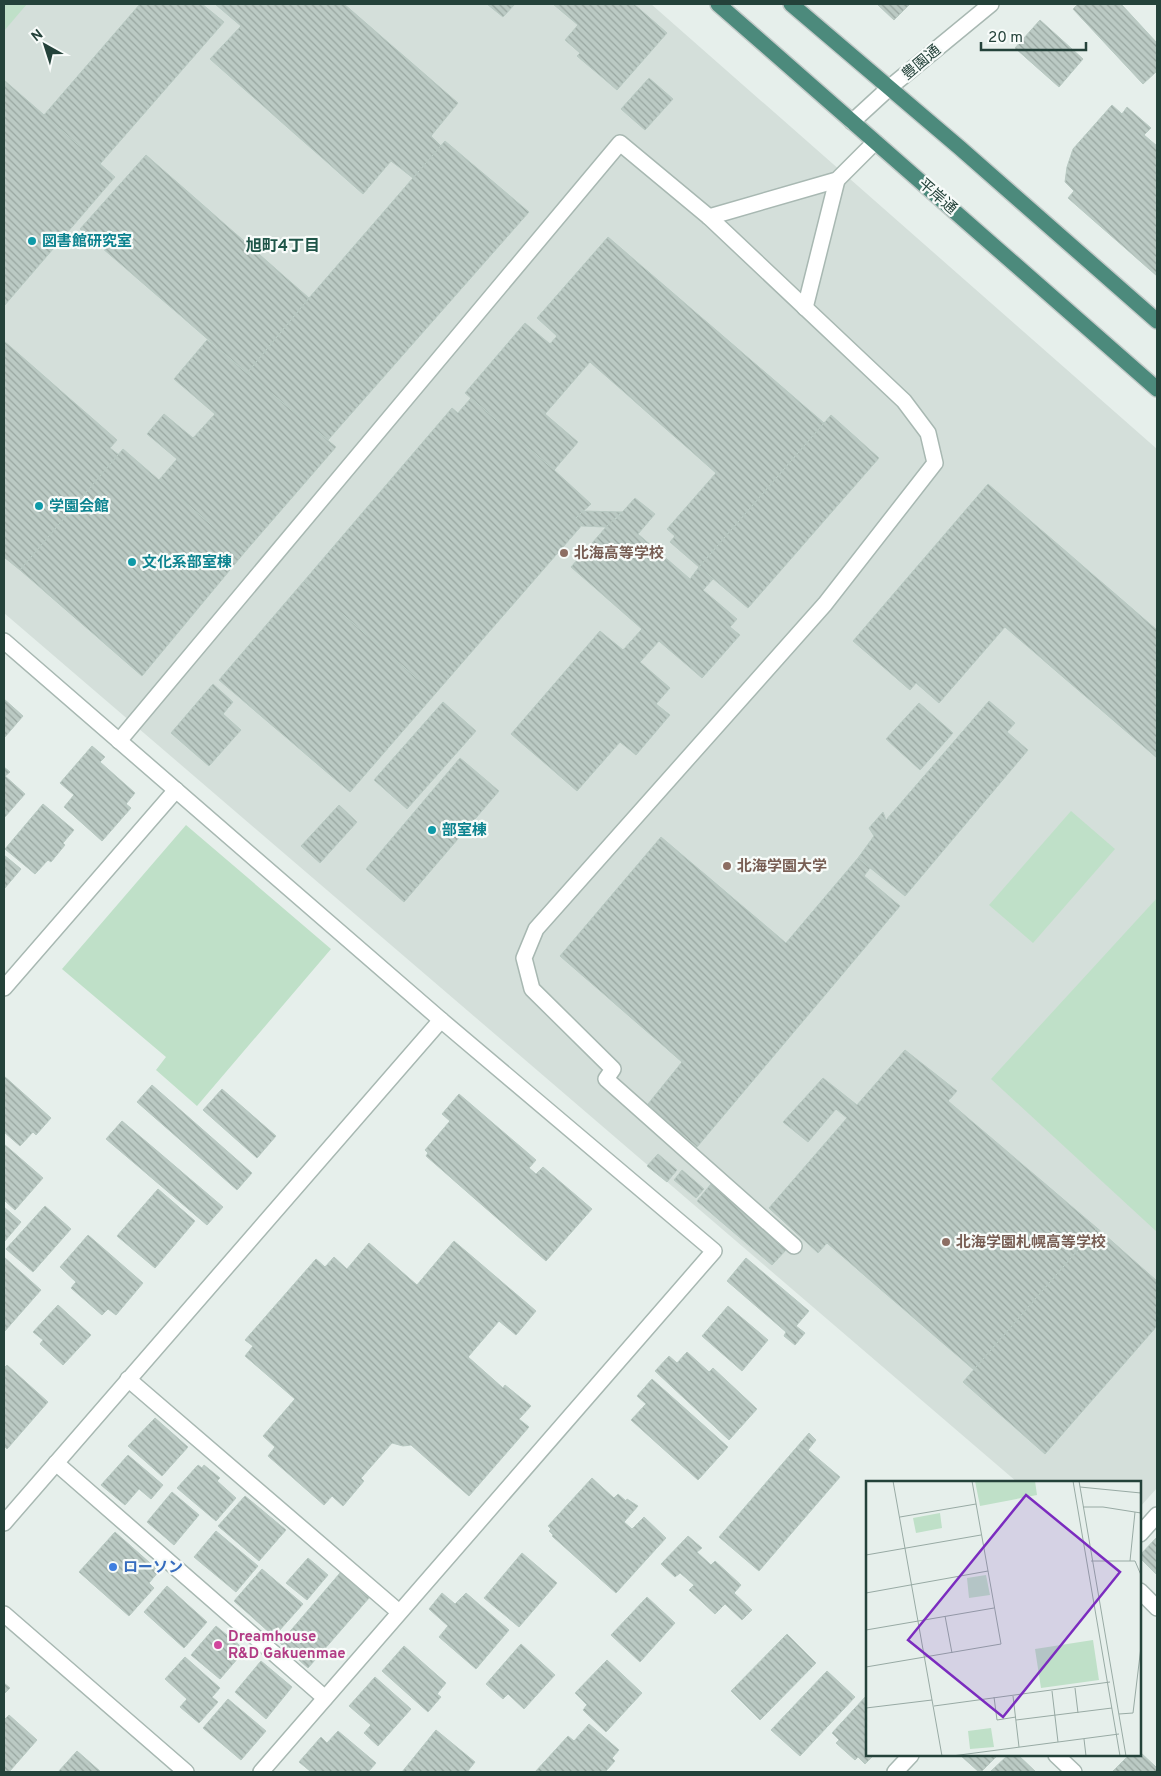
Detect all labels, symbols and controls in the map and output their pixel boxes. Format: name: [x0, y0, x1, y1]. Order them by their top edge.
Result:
north arrow: [20, 20, 70, 70]
scale bar: [981, 20, 1086, 52]
text: N: [29, 26, 47, 46]
text: 20 m: [988, 29, 1023, 48]
street label: 豊園通: [899, 41, 945, 85]
street label: 平岸通: [914, 175, 960, 219]
place label: 図書館研究室: [42, 233, 132, 252]
marker: 図書館研究室: [26, 235, 38, 247]
district label: 旭町4丁目: [246, 237, 320, 257]
place label: 学園会館: [49, 498, 109, 517]
marker: 学園会館: [33, 500, 45, 512]
place label: 北海高等学校: [574, 545, 664, 564]
marker: 北海高等学校: [558, 547, 570, 559]
place label: 文化系部室棟: [142, 553, 232, 573]
marker: 文化系部室棟: [126, 556, 138, 568]
place label: 部室棟: [442, 821, 487, 841]
marker: 部室棟: [426, 824, 438, 836]
place label: 北海学園大学: [737, 858, 827, 877]
marker: 北海学園大学: [721, 860, 733, 872]
place label: 北海学園札幌高等学校: [956, 1234, 1106, 1253]
marker: 北海学園札幌高等学校: [940, 1236, 952, 1248]
inset map: [866, 1481, 1141, 1756]
place label: ローソン: [123, 1559, 183, 1578]
marker: ローソン: [107, 1561, 119, 1573]
place label: Dreamhouse R&D Gakuenmae: [228, 1628, 346, 1664]
marker: Dreamhouse R&D Gakuenmae: [212, 1639, 224, 1651]

